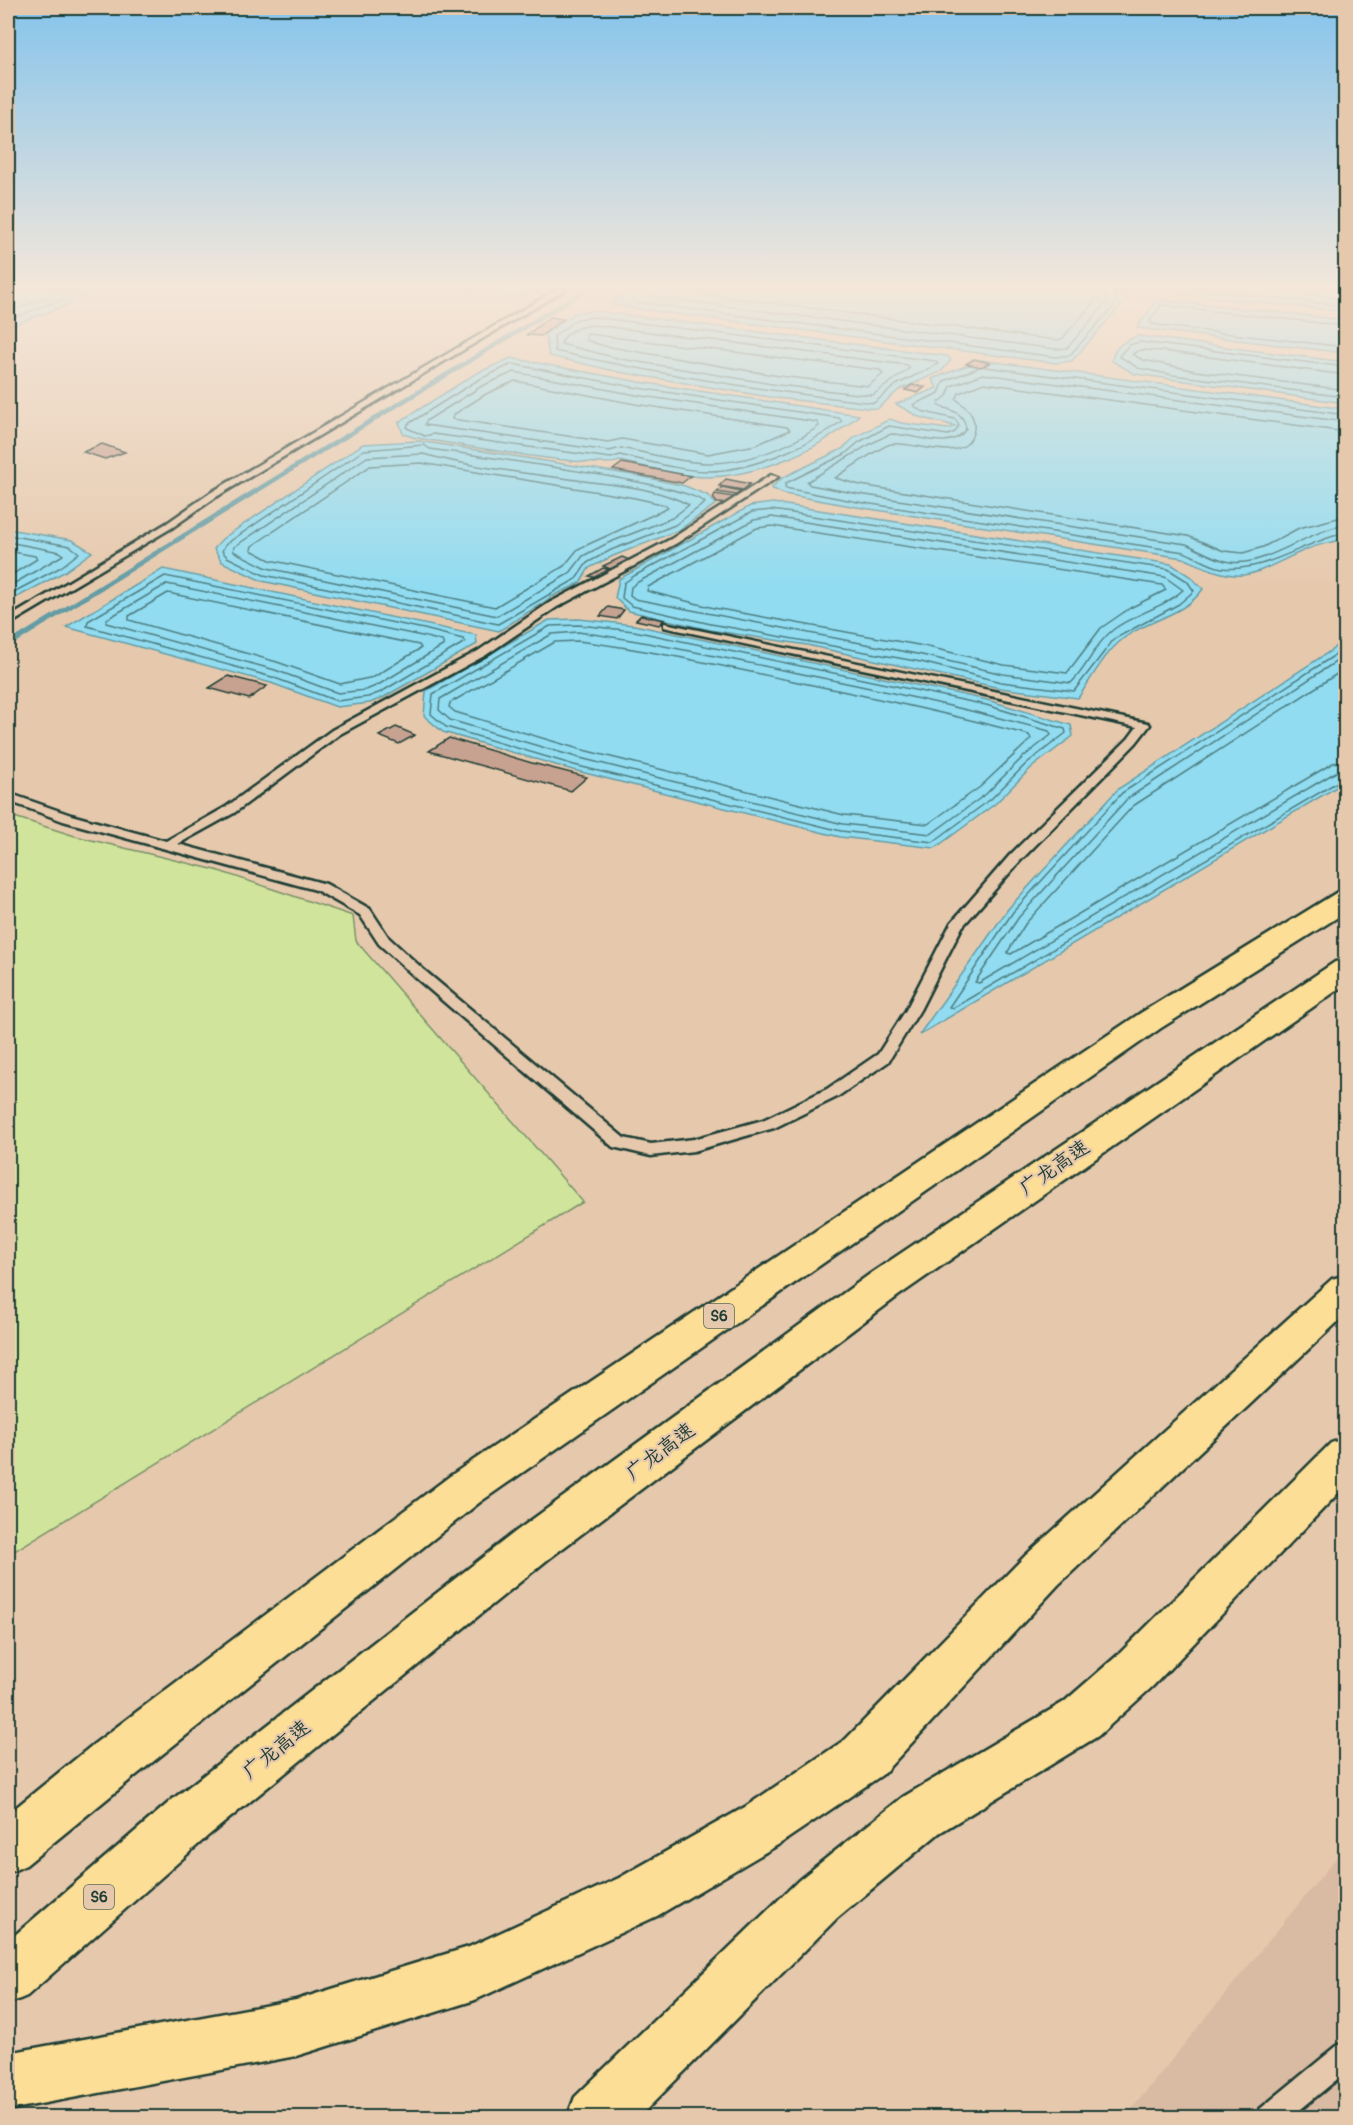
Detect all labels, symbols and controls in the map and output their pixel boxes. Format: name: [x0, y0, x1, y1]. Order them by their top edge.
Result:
street label: 广龙高速: [1014, 1134, 1094, 1201]
road number: S6: [704, 1304, 734, 1328]
street label: 广龙高速: [621, 1417, 700, 1485]
street label: 广龙高速: [237, 1715, 315, 1784]
road number: S6: [84, 1885, 114, 1909]

